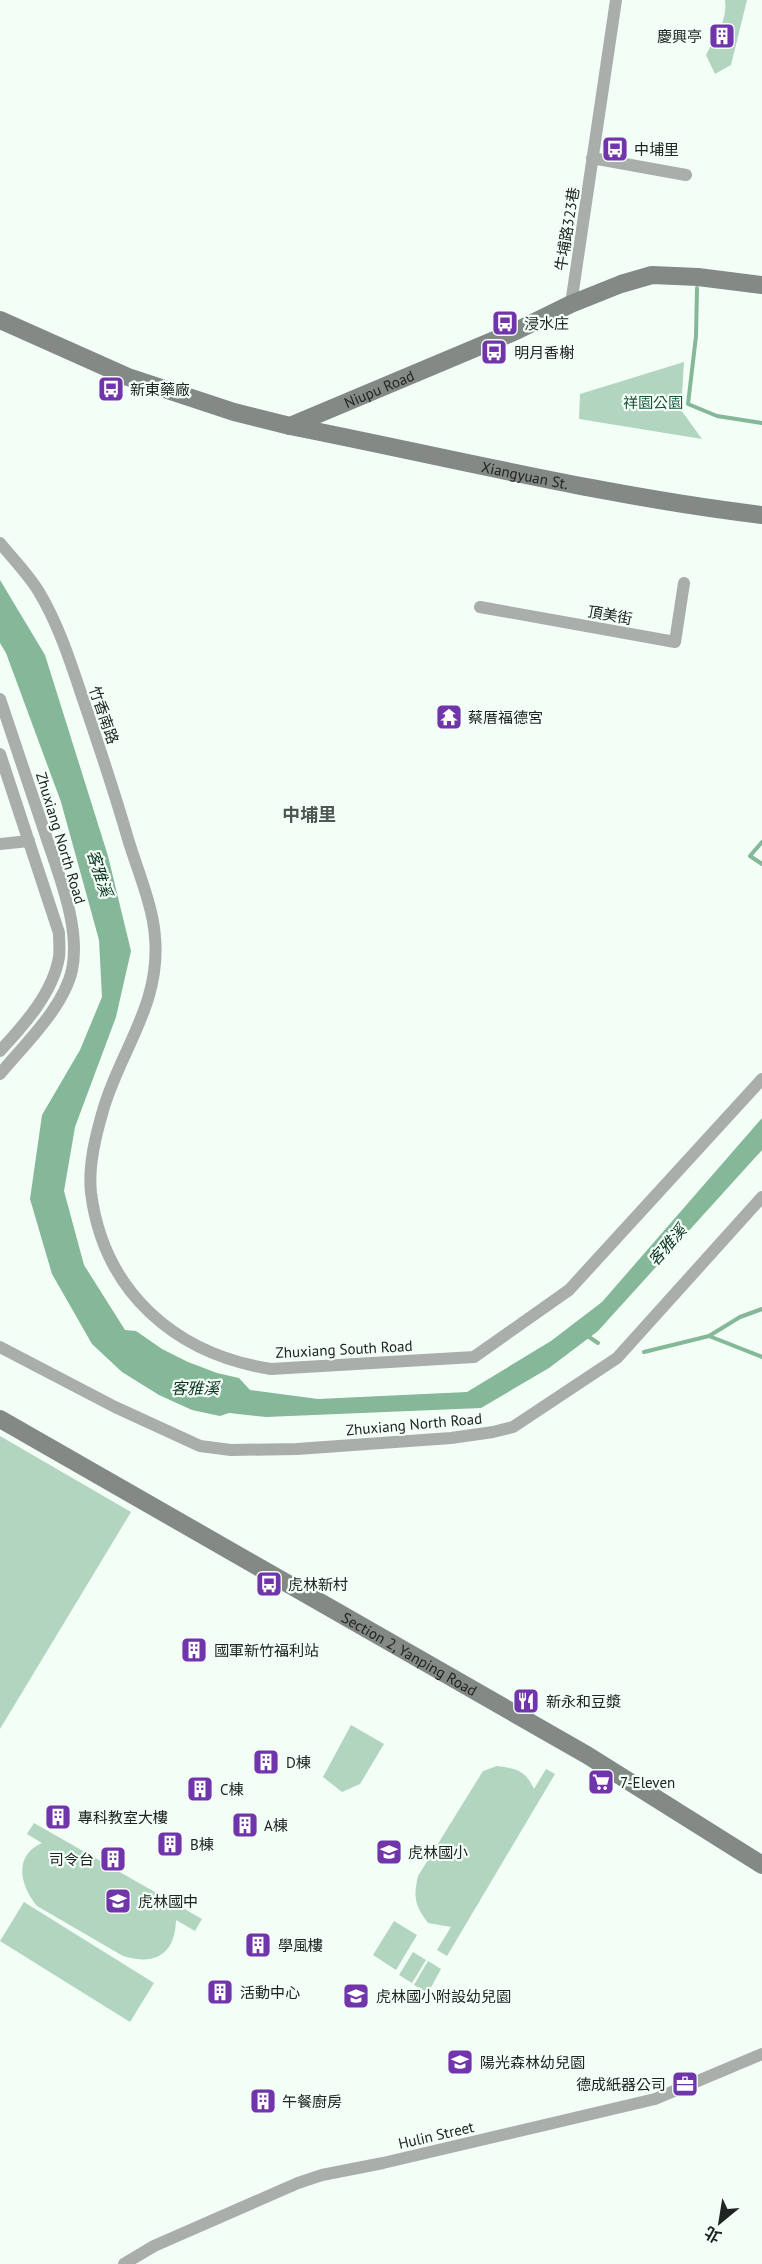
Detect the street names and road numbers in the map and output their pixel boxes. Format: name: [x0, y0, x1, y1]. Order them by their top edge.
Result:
street label: 牛埔路323巷: [551, 186, 583, 272]
street label: Niupu Road: [341, 365, 417, 412]
street label: Xiangyuan St.: [480, 457, 570, 493]
street label: 頂美街: [586, 602, 634, 628]
street label: 竹香南路: [85, 684, 123, 746]
street label: Zhuxiang North Road: [32, 770, 90, 906]
street label: Zhuxiang South Road: [275, 1336, 413, 1362]
street label: Zhuxiang North Road: [345, 1409, 483, 1439]
street label: Section 2, Yanping Road: [339, 1607, 481, 1700]
street label: Hulin Street: [396, 2117, 476, 2153]

